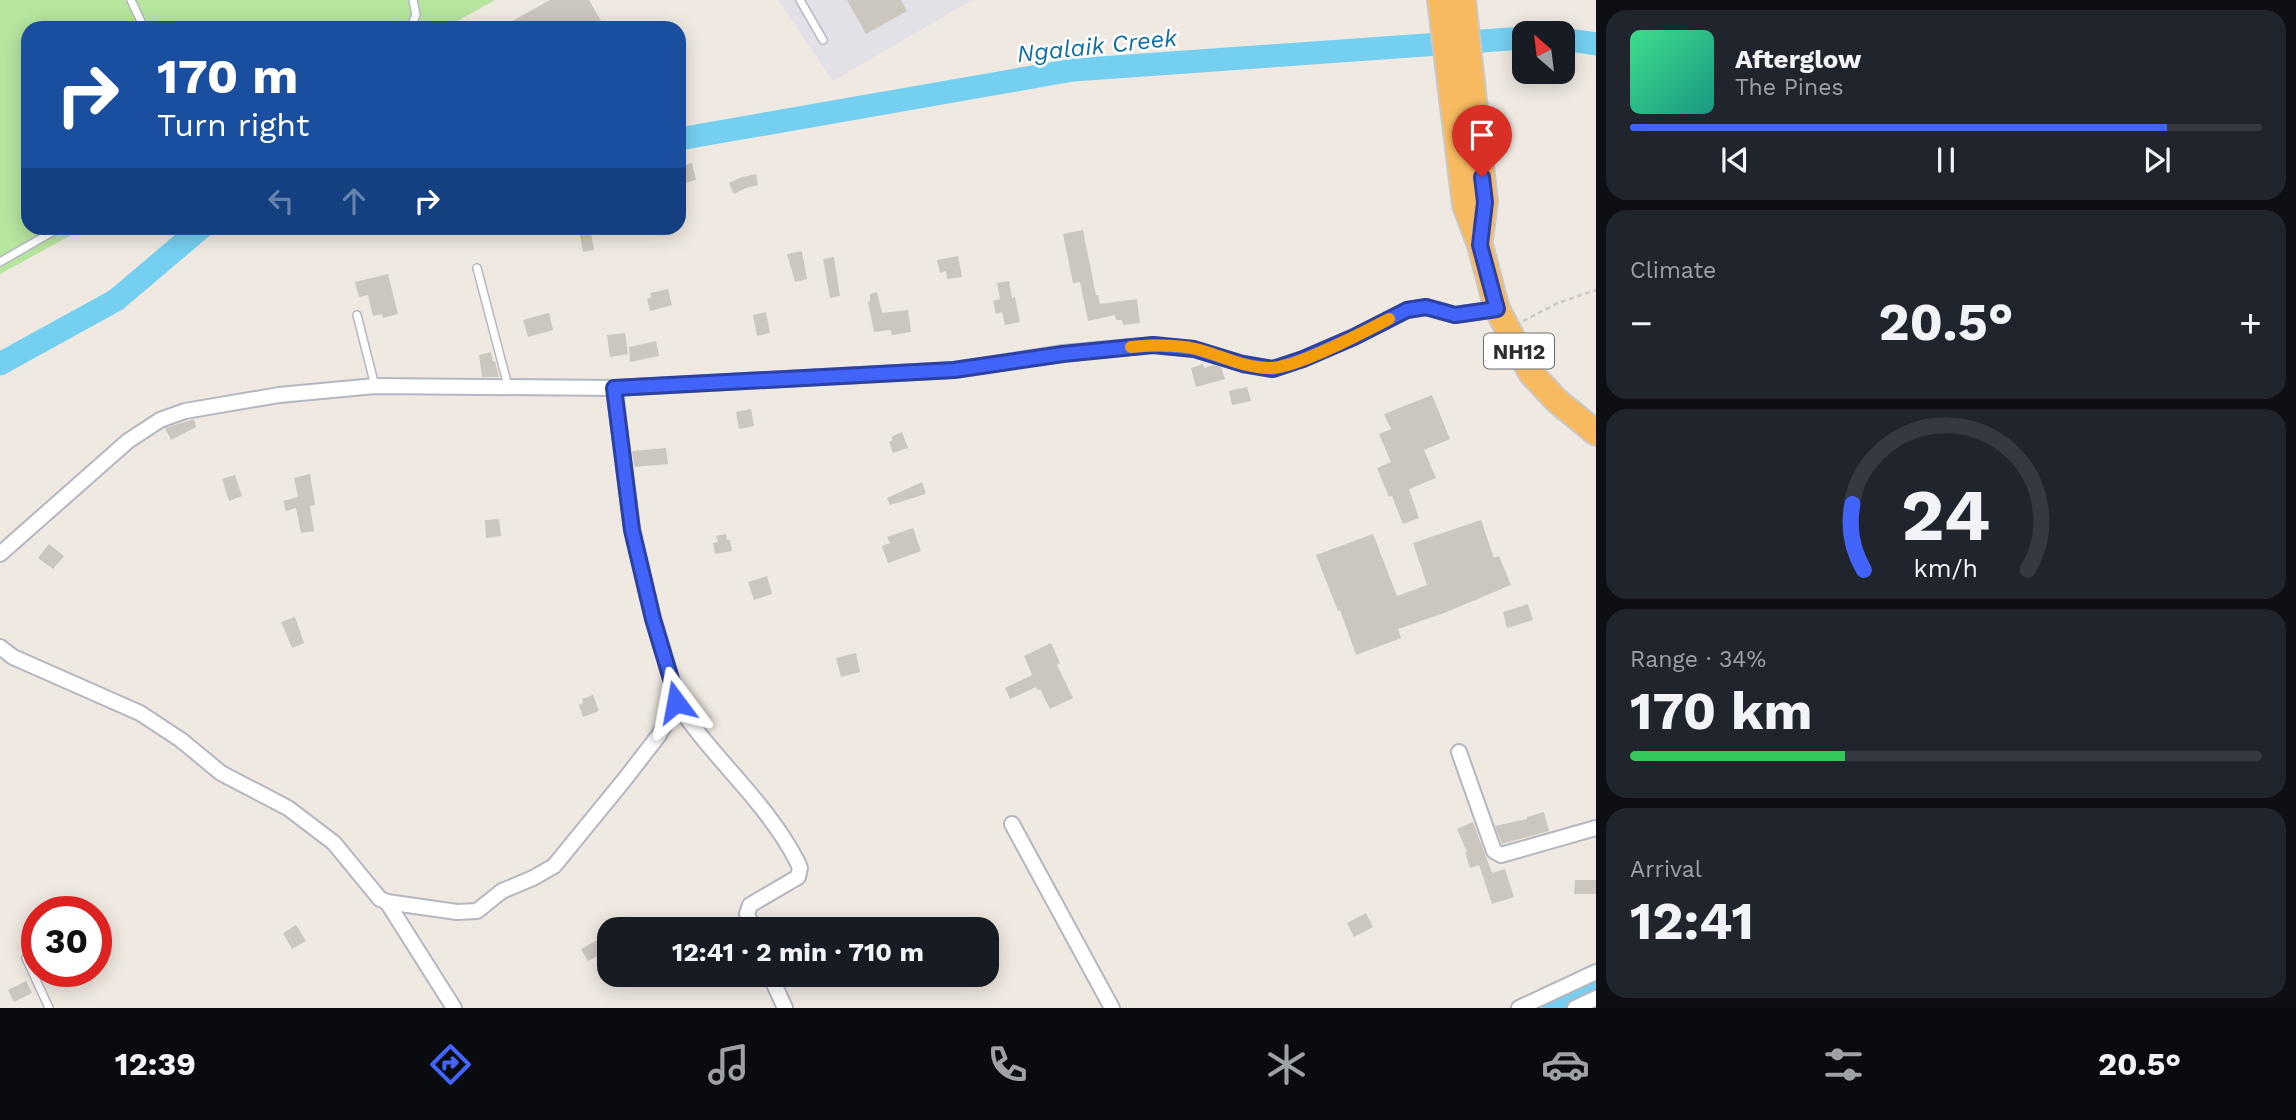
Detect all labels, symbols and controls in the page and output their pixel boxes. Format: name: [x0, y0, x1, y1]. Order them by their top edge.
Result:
north arrow: [1512, 21, 1575, 84]
map controls: [1512, 21, 1575, 84]
water label: Ngalaik Creek: [1016, 24, 1179, 68]
text: Afterglow: [1735, 44, 1861, 74]
text: 170 m: [157, 47, 298, 105]
icon: right: [42, 49, 133, 140]
text: The Pines: [1735, 74, 1844, 101]
pin: [1452, 105, 1512, 177]
text: Turn right: [157, 106, 309, 144]
icon: arrive: [1463, 116, 1501, 154]
icon: previous: [1716, 141, 1754, 179]
icon: pause: [1927, 141, 1965, 179]
icon: next: [2138, 141, 2176, 179]
icon: left: [262, 182, 300, 220]
icon: ahead: [335, 182, 373, 220]
icon: right: [408, 182, 446, 220]
text: Climate: [1630, 257, 1716, 284]
text: 20.5°: [1878, 292, 2014, 353]
text: −: [1630, 301, 1653, 345]
text: +: [2239, 301, 2262, 345]
road number: NH12: [1484, 334, 1554, 368]
text: 24: [1901, 472, 1991, 558]
text: km/h: [1914, 554, 1978, 583]
text: Range · 34%: [1630, 646, 1766, 673]
position arrow: [639, 665, 713, 739]
text: 170 km: [1630, 681, 1812, 742]
text: Arrival: [1630, 856, 1702, 883]
text: 12:41: [1630, 891, 1754, 952]
speed limit sign: 30: [21, 896, 112, 987]
text: 12:41 · 2 min · 710 m: [672, 937, 924, 967]
icon: directions: [426, 1040, 475, 1089]
icon: music: [704, 1040, 753, 1089]
icon: phone: [983, 1040, 1032, 1089]
icon: climate: [1262, 1040, 1311, 1089]
icon: car: [1541, 1040, 1590, 1089]
icon: filters: [1819, 1040, 1868, 1089]
text: 12:39: [115, 1045, 196, 1083]
text: 20.5°: [2098, 1045, 2181, 1083]

